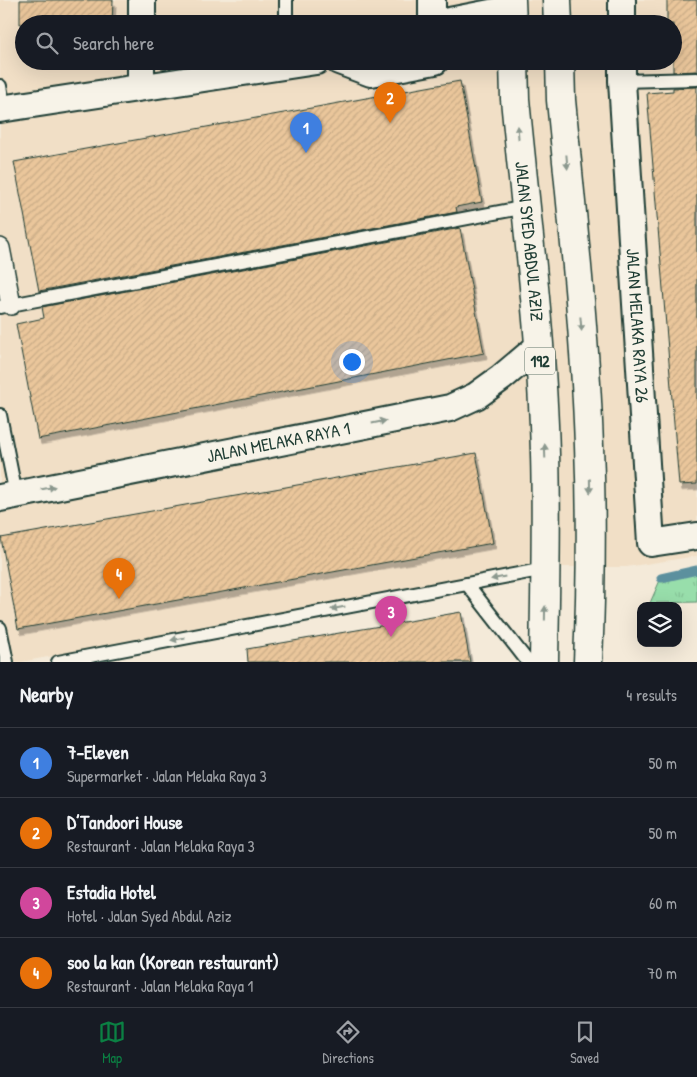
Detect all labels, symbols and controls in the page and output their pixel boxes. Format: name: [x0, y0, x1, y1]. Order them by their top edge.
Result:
search box: [15, 15, 682, 70]
icon: search: [33, 29, 61, 57]
text: Search here: [73, 30, 154, 56]
pin: 2: [374, 82, 406, 123]
pin: 1: [290, 112, 322, 153]
one-way arrow: [514, 124, 522, 140]
one-way arrow: [563, 154, 571, 170]
street label: JALAN SYED ABDUL AZIZ: [509, 160, 550, 322]
street label: JALAN MELAKA RAYA 26: [621, 247, 655, 403]
one-way arrow: [577, 316, 585, 332]
road number: 192: [525, 348, 555, 374]
your location: [339, 349, 365, 375]
street label: JALAN MELAKA RAYA 1: [205, 415, 352, 468]
one-way arrow: [371, 418, 386, 426]
one-way arrow: [540, 443, 548, 459]
one-way arrow: [586, 479, 594, 495]
one-way arrow: [40, 484, 56, 492]
pin: 4: [103, 558, 135, 599]
one-way arrow: [489, 574, 505, 582]
pin: 3: [375, 596, 407, 637]
map controls: [637, 602, 682, 647]
button: layers: [637, 602, 682, 647]
one-way arrow: [330, 605, 346, 613]
one-way arrow: [541, 605, 549, 621]
one-way arrow: [171, 635, 186, 643]
text: Nearby: [20, 680, 73, 709]
text: 4 results: [626, 684, 677, 706]
text: 7-Eleven: [67, 739, 129, 765]
text: 1: [33, 752, 39, 774]
text: 50 m: [649, 752, 677, 774]
text: Supermarket · Jalan Melaka Raya 3: [67, 765, 267, 787]
text: D’Tandoori House: [67, 809, 183, 835]
text: 2: [32, 822, 40, 844]
text: 50 m: [649, 822, 677, 844]
text: Restaurant · Jalan Melaka Raya 3: [67, 835, 255, 857]
text: Estadia Hotel: [67, 879, 156, 905]
text: 3: [32, 892, 40, 914]
text: 60 m: [649, 892, 677, 914]
text: Hotel · Jalan Syed Abdul Aziz: [67, 905, 232, 927]
text: soo la kan (Korean restaurant): [67, 949, 279, 975]
text: 4: [33, 962, 39, 984]
text: 70 m: [647, 962, 677, 984]
text: Restaurant · Jalan Melaka Raya 1: [67, 975, 253, 997]
tab: Map: [98, 1018, 126, 1067]
tab: Directions: [322, 1018, 374, 1067]
tab: Saved: [570, 1018, 599, 1067]

